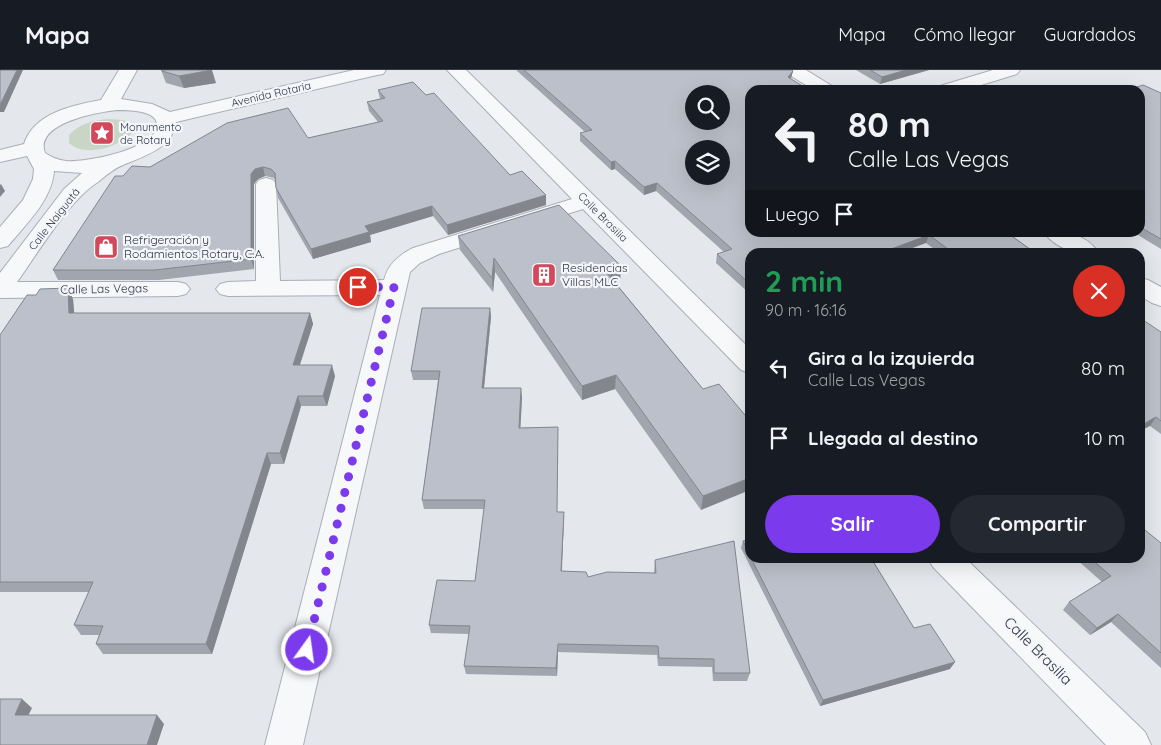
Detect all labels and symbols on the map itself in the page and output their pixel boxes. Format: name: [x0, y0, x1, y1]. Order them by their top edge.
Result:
street label: Avenida Rotaria: [230, 78, 312, 110]
place icon: Monumento de Rotary: [89, 120, 115, 146]
place label: Monumento de Rotary: [120, 120, 182, 147]
street label: Calle Naiguatá: [25, 185, 83, 253]
street label: Calle Brasilia: [575, 189, 631, 245]
place label: Refrigeración y Rodamientos Rotary, C.A.: [124, 232, 265, 261]
shop icon: Refrigeración y Rodamientos Rotary, C.A.: [93, 234, 119, 260]
place label: Residencias Villas MLC: [562, 260, 628, 289]
building icon: Residencias Villas MLC: [531, 262, 557, 288]
pin: [337, 266, 379, 308]
street label: Calle Las Vegas: [60, 280, 148, 297]
street label: Calle Brasilia: [1000, 613, 1076, 689]
position arrow: [280, 623, 332, 675]

